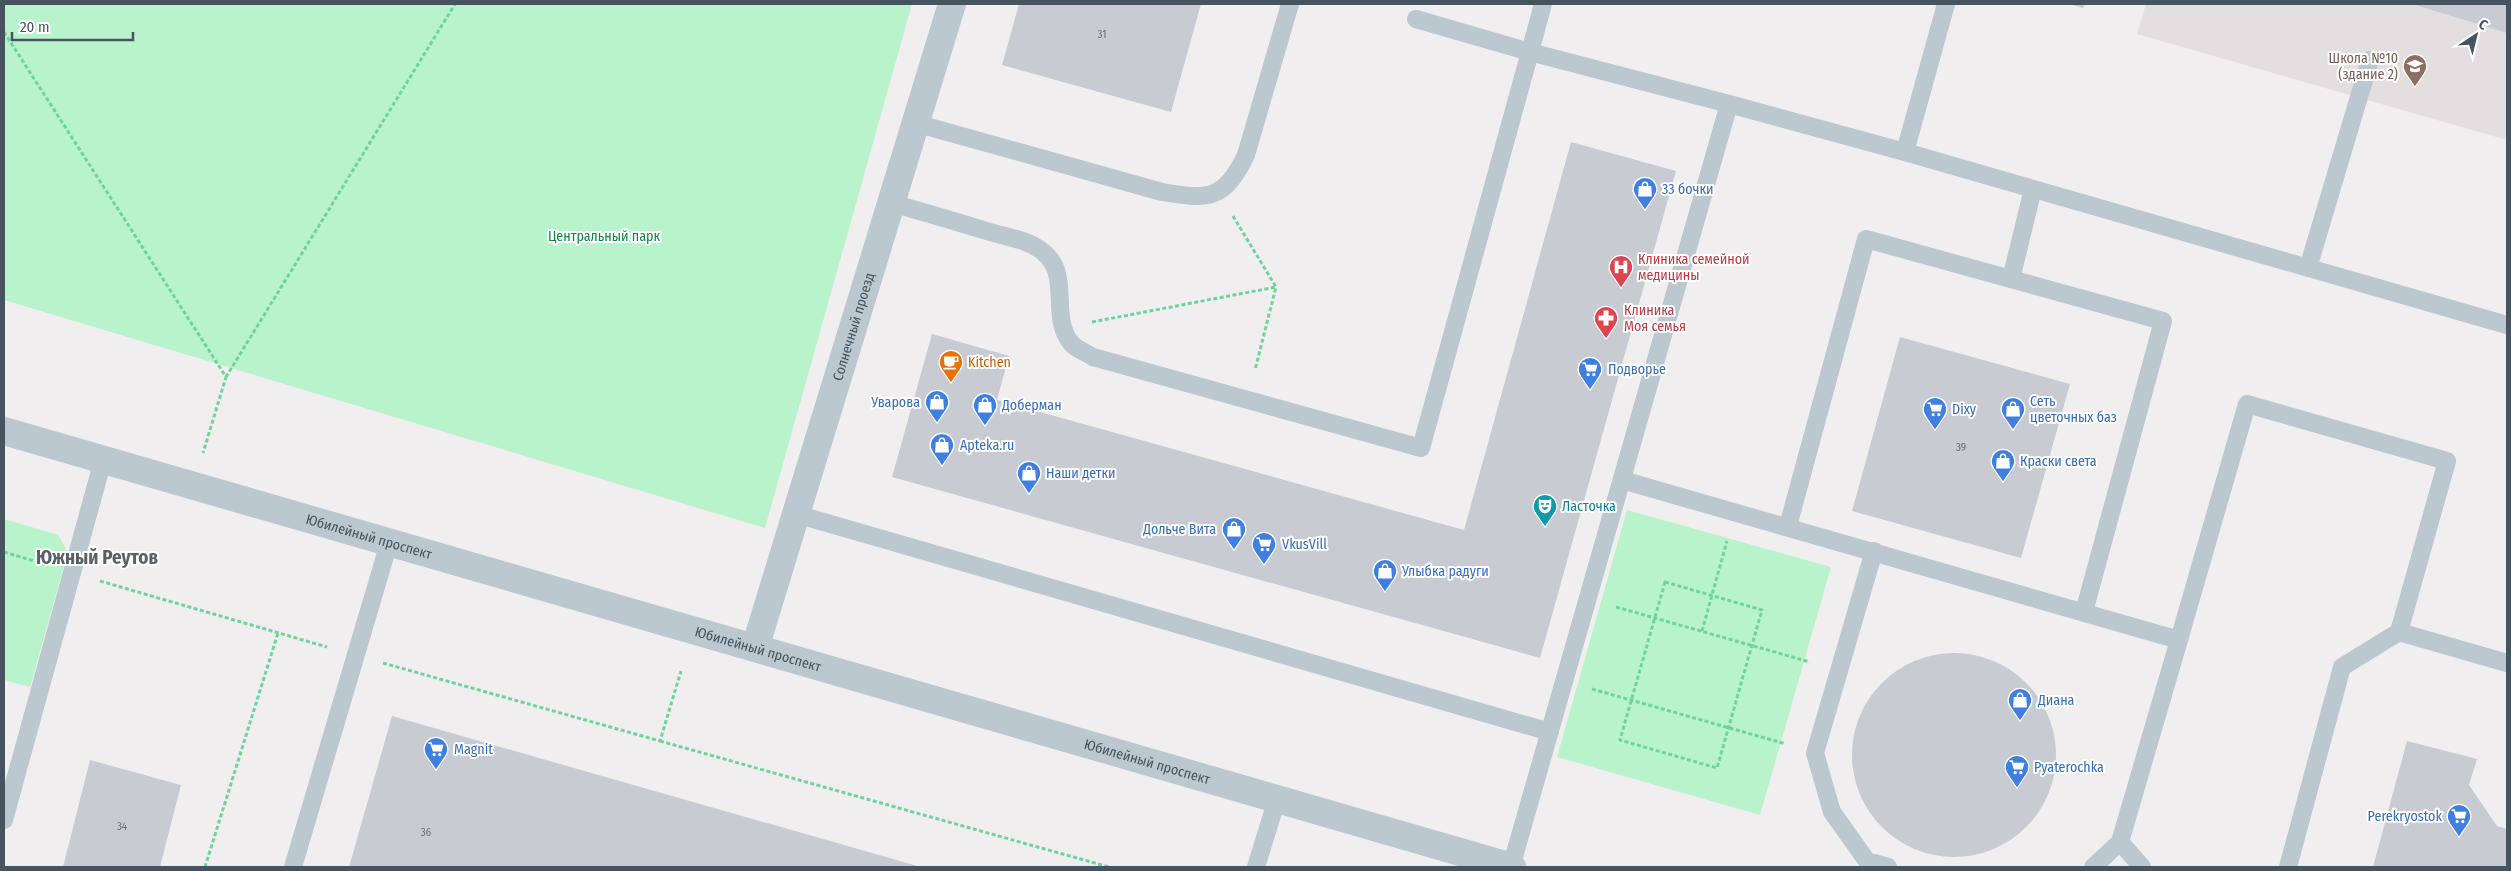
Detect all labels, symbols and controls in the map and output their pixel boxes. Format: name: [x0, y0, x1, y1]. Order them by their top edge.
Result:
scale bar: [12, 10, 134, 42]
north arrow: [2451, 10, 2501, 60]
text: С: [2475, 16, 2492, 34]
text: 20 m: [20, 18, 50, 36]
house number: 31: [1098, 28, 1107, 41]
place label: Школа №10 (здание 2): [2329, 50, 2398, 83]
school or university icon: Школа №10 (здание 2): [2402, 53, 2428, 87]
shop icon: 33 бочки: [1632, 176, 1658, 210]
place label: 33 бочки: [1662, 181, 1714, 198]
park label: Центральный парк: [548, 228, 661, 245]
place label: Клиника семейной медицины: [1638, 251, 1750, 284]
hospital icon: Клиника семейной медицины: [1608, 254, 1634, 288]
street label: Солнечный проезд: [829, 271, 878, 383]
place label: Клиника Моя семья: [1624, 302, 1686, 335]
pharmacy icon: Клиника Моя семья: [1593, 305, 1619, 339]
cafe icon: Kitchen: [938, 349, 964, 383]
place label: Kitchen: [968, 354, 1011, 371]
supermarket icon: Подворье: [1577, 356, 1603, 390]
place label: Подворье: [1608, 361, 1666, 378]
shop icon: Уварова: [924, 389, 950, 423]
shop icon: Доберман: [972, 392, 998, 426]
place label: Сеть цветочных баз: [2030, 393, 2117, 426]
place label: Уварова: [870, 394, 920, 411]
supermarket icon: Dixy: [1922, 396, 1948, 430]
shop icon: Сеть цветочных баз: [2000, 396, 2026, 430]
place label: Доберман: [1001, 397, 1062, 414]
place label: Dixy: [1952, 401, 1977, 418]
shop icon: Apteka.ru: [929, 432, 955, 466]
place label: Apteka.ru: [960, 437, 1014, 454]
house number: 39: [1956, 441, 1966, 454]
shop icon: Краски света: [1990, 448, 2016, 482]
place label: Краски света: [2020, 453, 2097, 470]
shop icon: Наши детки: [1016, 460, 1042, 494]
place label: Наши детки: [1046, 465, 1116, 482]
theatre icon: Ласточка: [1532, 493, 1558, 527]
place label: Ласточка: [1562, 498, 1616, 515]
street label: Юбилейный проспект: [304, 510, 434, 563]
shop icon: Дольче Вита: [1221, 516, 1247, 550]
place label: Дольче Вита: [1142, 521, 1216, 538]
supermarket icon: VkusVill: [1251, 531, 1277, 565]
place label: VkusVill: [1282, 536, 1327, 553]
district label: Южный Реутов: [36, 546, 158, 569]
shop icon: Улыбка радуги: [1372, 558, 1398, 592]
place label: Улыбка радуги: [1401, 563, 1489, 580]
street label: Юбилейный проспект: [693, 623, 823, 675]
shop icon: Диана: [2007, 687, 2033, 721]
place label: Диана: [2037, 692, 2075, 709]
street label: Юбилейный проспект: [1082, 735, 1212, 788]
supermarket icon: Magnit: [423, 736, 449, 770]
place label: Magnit: [454, 741, 493, 758]
supermarket icon: Pyaterochka: [2004, 754, 2030, 788]
place label: Pyaterochka: [2034, 759, 2104, 776]
supermarket icon: Perekryostok: [2446, 803, 2472, 837]
place label: Perekryostok: [2368, 808, 2442, 825]
house number: 34: [117, 820, 128, 833]
house number: 36: [421, 826, 432, 839]

